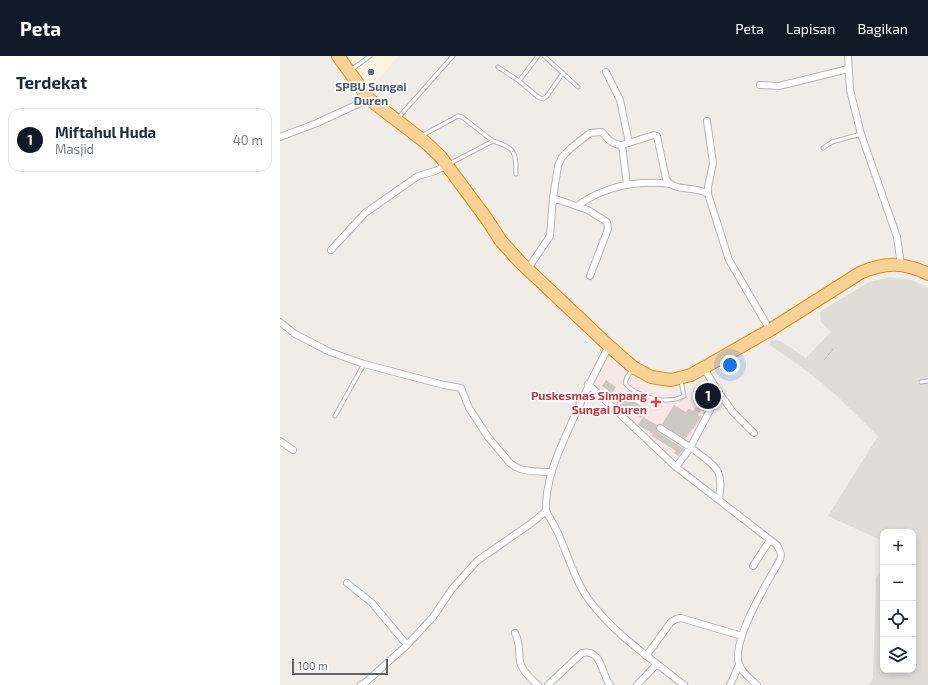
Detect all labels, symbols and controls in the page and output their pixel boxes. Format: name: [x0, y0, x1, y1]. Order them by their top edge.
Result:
text: Peta: [20, 17, 61, 40]
text: Peta: [735, 20, 764, 37]
text: Lapisan: [786, 20, 835, 37]
text: Bagikan: [857, 20, 908, 37]
marker: SPBU Sungai Duren: [366, 67, 376, 77]
text: Terdekat: [16, 72, 87, 92]
place label: SPBU Sungai Duren: [335, 79, 407, 107]
text: Miftahul Huda: [55, 123, 156, 141]
text: 1: [27, 132, 33, 148]
text: 40 m: [233, 132, 263, 148]
text: Masjid: [55, 141, 94, 157]
your location: [720, 355, 740, 375]
pin: 1: [695, 381, 721, 411]
place label: Puskesmas Simpang Sungai Duren: [531, 388, 647, 416]
marker: Puskesmas Simpang Sungai Duren: [650, 396, 662, 408]
map controls: [880, 529, 916, 673]
button: +: [880, 529, 916, 565]
button: −: [880, 565, 916, 601]
button: locate: [880, 601, 916, 637]
button: layers: [880, 637, 916, 673]
scale bar: [292, 657, 388, 676]
text: 100 m: [298, 659, 328, 672]

